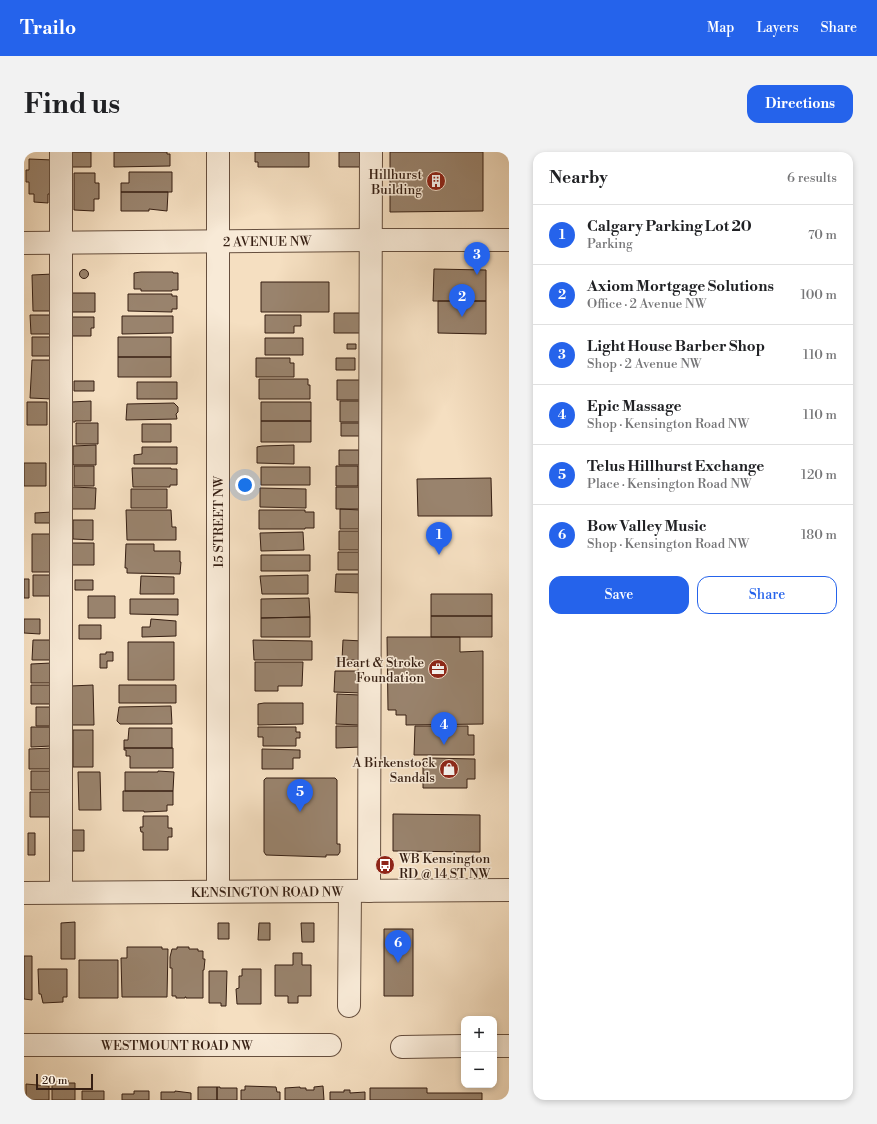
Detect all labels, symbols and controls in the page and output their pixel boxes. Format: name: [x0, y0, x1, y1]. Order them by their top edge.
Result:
text: Trailo: [20, 16, 76, 40]
text: Map: [707, 19, 734, 37]
text: Layers: [756, 19, 799, 37]
text: Share: [821, 19, 857, 37]
button: Directions: [747, 85, 853, 123]
text: Find us: [24, 87, 120, 122]
place label: Hillhurst Building: [368, 167, 422, 198]
text: Nearby: [549, 167, 608, 189]
building icon: Hillhurst Building: [425, 170, 447, 192]
text: 6 results: [787, 170, 837, 186]
text: Calgary Parking Lot 20: [587, 217, 752, 236]
text: 1: [559, 227, 565, 243]
text: 70 m: [808, 227, 837, 243]
street label: 2 AVENUE NW: [223, 234, 312, 250]
text: Parking: [587, 236, 633, 252]
pin: 3: [464, 242, 490, 275]
text: Axiom Mortgage Solutions: [587, 277, 774, 296]
pin: 2: [449, 284, 475, 317]
text: 2: [558, 287, 566, 303]
text: 100 m: [801, 287, 837, 303]
text: Office · 2 Avenue NW: [587, 296, 707, 312]
text: Light House Barber Shop: [587, 337, 765, 356]
text: 3: [558, 347, 566, 363]
text: 110 m: [803, 347, 837, 363]
text: Shop · 2 Avenue NW: [587, 356, 702, 372]
text: Epic Massage: [587, 397, 682, 416]
text: 4: [558, 407, 566, 423]
text: 110 m: [803, 407, 837, 423]
text: Shop · Kensington Road NW: [587, 416, 749, 432]
text: Telus Hillhurst Exchange: [587, 457, 764, 476]
text: 5: [558, 467, 566, 483]
text: 120 m: [801, 467, 837, 483]
street label: 15 STREET NW: [211, 475, 227, 568]
your location: [235, 475, 255, 495]
text: Place · Kensington Road NW: [587, 476, 752, 492]
text: Bow Valley Music: [587, 517, 707, 536]
pin: 1: [426, 522, 452, 555]
text: 6: [558, 527, 566, 543]
text: 180 m: [801, 527, 837, 543]
text: Shop · Kensington Road NW: [587, 536, 749, 552]
button: Save: [549, 576, 689, 614]
button: Share: [697, 576, 837, 614]
place label: Heart & Stroke Foundation: [336, 655, 424, 686]
office icon: Heart & Stroke Foundation: [427, 658, 449, 680]
pin: 4: [431, 712, 457, 745]
place label: A Birkenstock Sandals: [352, 755, 436, 786]
shop icon: A Birkenstock Sandals: [438, 758, 460, 780]
pin: 5: [287, 779, 313, 812]
place label: WB Kensington RD @ 14 ST NW: [398, 851, 492, 882]
bus stop icon: WB Kensington RD @ 14 ST NW: [374, 854, 396, 876]
street label: KENSINGTON ROAD NW: [191, 884, 344, 901]
pin: 6: [385, 930, 411, 963]
map controls: [461, 1016, 497, 1088]
button: +: [461, 1016, 497, 1052]
street label: WESTMOUNT ROAD NW: [100, 1038, 254, 1054]
button: −: [461, 1052, 497, 1088]
scale bar: [36, 1072, 93, 1091]
text: 20 m: [42, 1074, 67, 1088]

